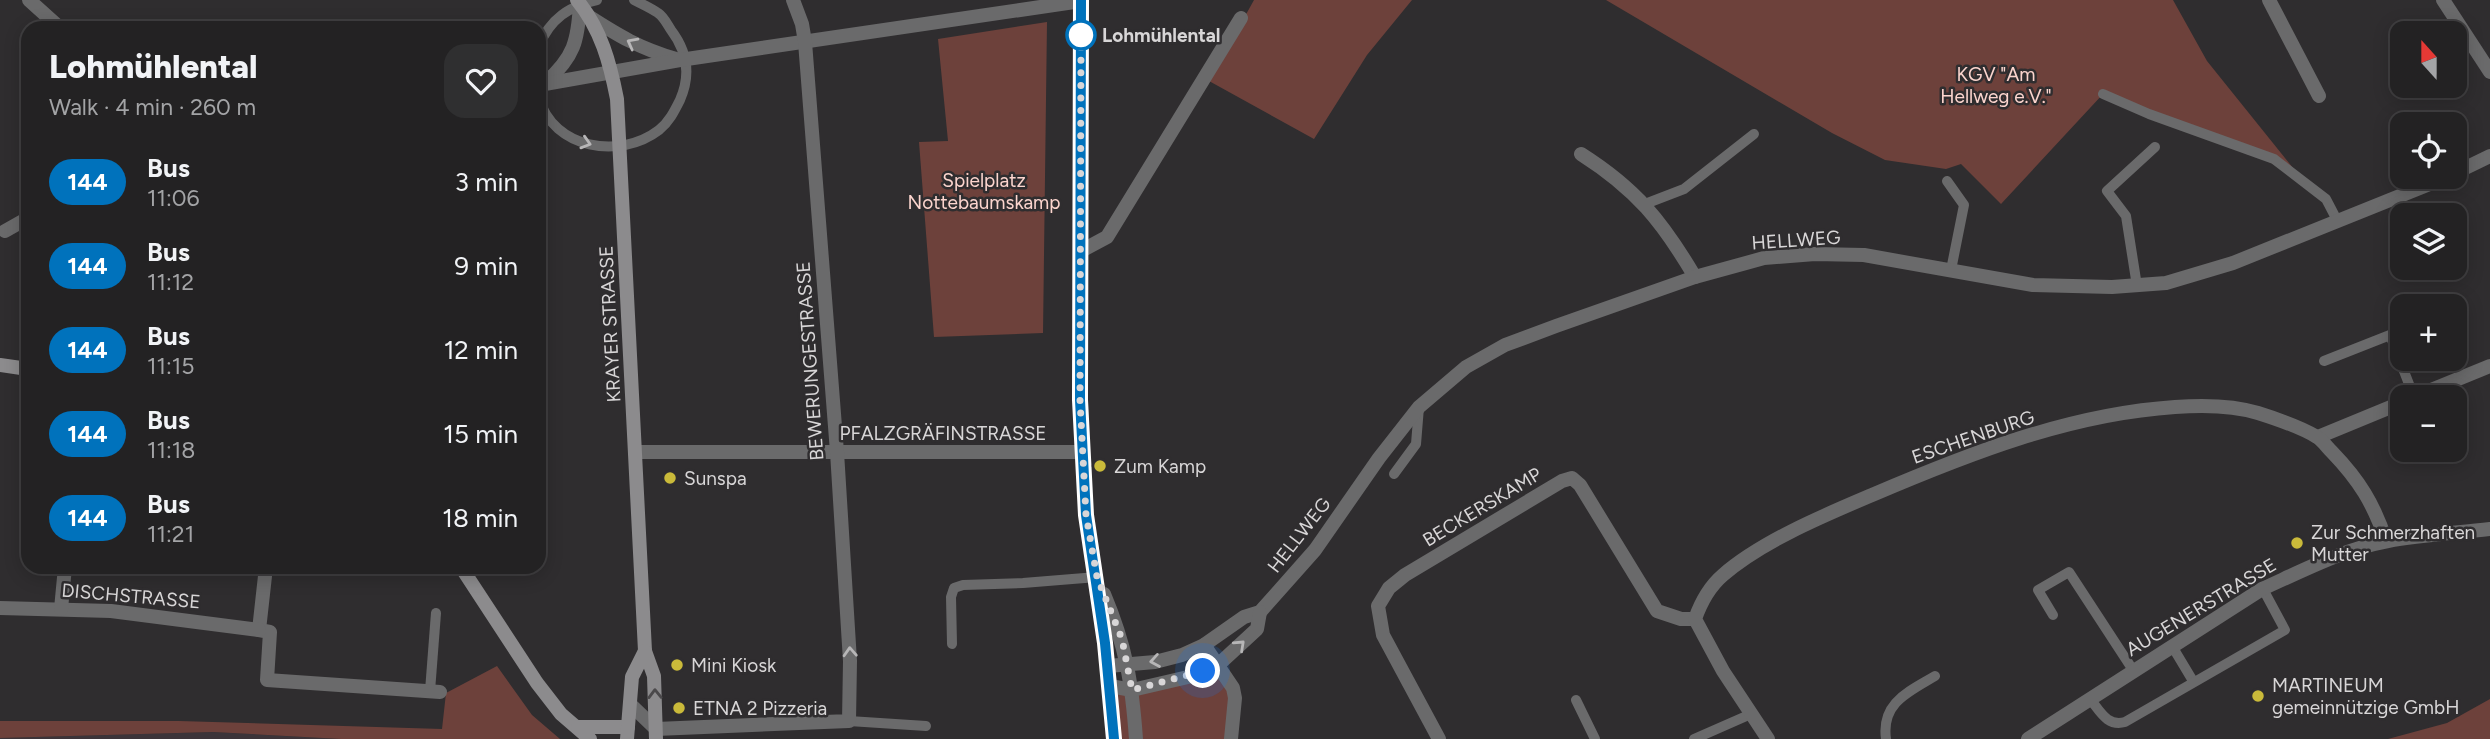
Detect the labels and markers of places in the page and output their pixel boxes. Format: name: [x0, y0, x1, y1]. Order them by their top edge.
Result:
marker: Lohmühlental: [1066, 20, 1096, 50]
place label: Lohmühlental: [1102, 24, 1221, 47]
place label: Zum Kamp: [1114, 455, 1206, 478]
marker: Zum Kamp: [1092, 458, 1108, 474]
place label: Sunspa: [684, 467, 747, 490]
marker: Sunspa: [662, 470, 678, 486]
place label: Zur Schmerzhaften Mutter: [2311, 521, 2475, 566]
marker: Zur Schmerzhaften Mutter: [2289, 535, 2305, 551]
place label: Mini Kiosk: [691, 654, 777, 677]
marker: Mini Kiosk: [669, 657, 685, 673]
place label: MARTINEUM gemeinnützige GmbH: [2272, 674, 2459, 719]
marker: MARTINEUM gemeinnützige GmbH: [2250, 688, 2266, 704]
place label: ETNA 2 Pizzeria: [693, 697, 827, 720]
marker: ETNA 2 Pizzeria: [671, 700, 687, 716]

